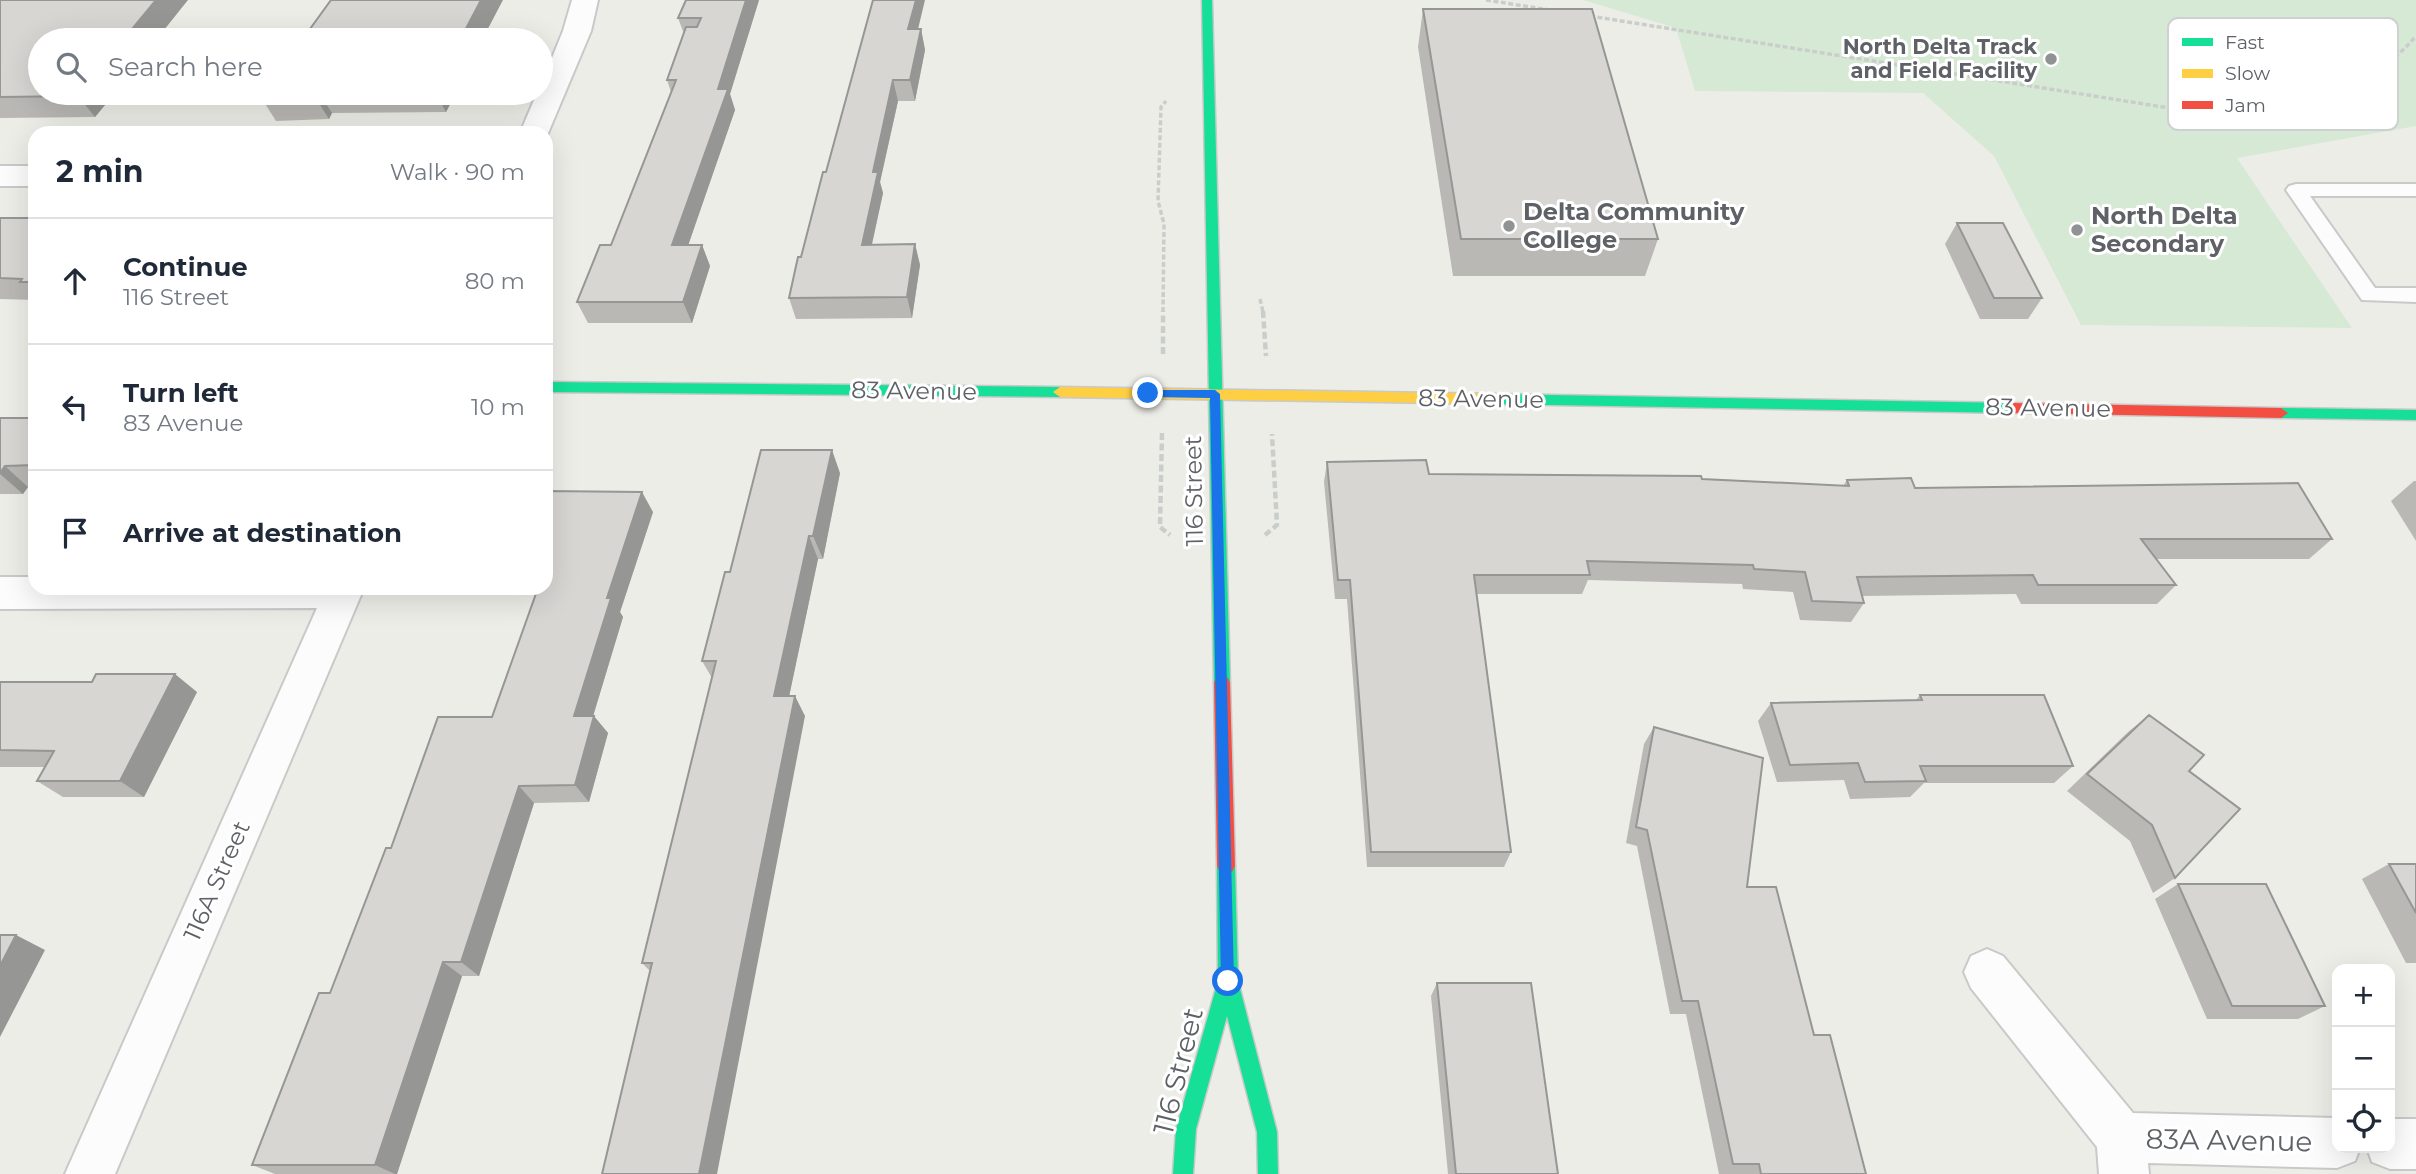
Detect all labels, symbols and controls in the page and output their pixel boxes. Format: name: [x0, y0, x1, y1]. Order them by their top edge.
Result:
legend: [2168, 18, 2398, 130]
search box: [28, 28, 553, 105]
text: Fast: [2225, 31, 2265, 54]
place label: North Delta Track and Field Facility: [1843, 34, 2037, 83]
icon: search: [52, 48, 90, 86]
text: Search here: [108, 51, 263, 83]
marker: North Delta Track and Field Facility: [2043, 51, 2059, 67]
text: Slow: [2225, 62, 2270, 85]
text: Jam: [2224, 94, 2266, 117]
text: 2 min: [56, 153, 143, 190]
text: Walk · 90 m: [390, 158, 525, 186]
place label: Delta Community College: [1523, 197, 1745, 254]
place label: North Delta Secondary: [2091, 201, 2238, 258]
marker: Delta Community College: [1501, 218, 1517, 234]
marker: North Delta Secondary: [2069, 222, 2085, 238]
text: Continue: [123, 251, 248, 283]
icon: ahead: [56, 262, 94, 300]
text: 80 m: [465, 267, 525, 295]
text: 116 Street: [123, 283, 229, 311]
street label: 83 Avenue: [851, 375, 977, 406]
text: Turn left: [123, 377, 239, 409]
route end: [1132, 377, 1163, 408]
street label: 83 Avenue: [1418, 383, 1544, 414]
icon: left: [56, 388, 94, 426]
street label: 83 Avenue: [1985, 392, 2111, 423]
text: 10 m: [471, 393, 525, 421]
text: 83 Avenue: [123, 409, 243, 437]
street label: 116 Street: [1178, 435, 1209, 547]
icon: arrive: [56, 514, 94, 552]
text: Arrive at destination: [123, 517, 402, 549]
street label: 116A Street: [177, 816, 256, 945]
map controls: [2332, 964, 2395, 1153]
button: +: [2332, 964, 2395, 1027]
route start: [1212, 965, 1243, 996]
street label: 116 Street: [1146, 1004, 1210, 1138]
button: −: [2332, 1027, 2395, 1090]
button: locate: [2332, 1090, 2395, 1153]
street label: 83A Avenue: [2145, 1122, 2313, 1158]

